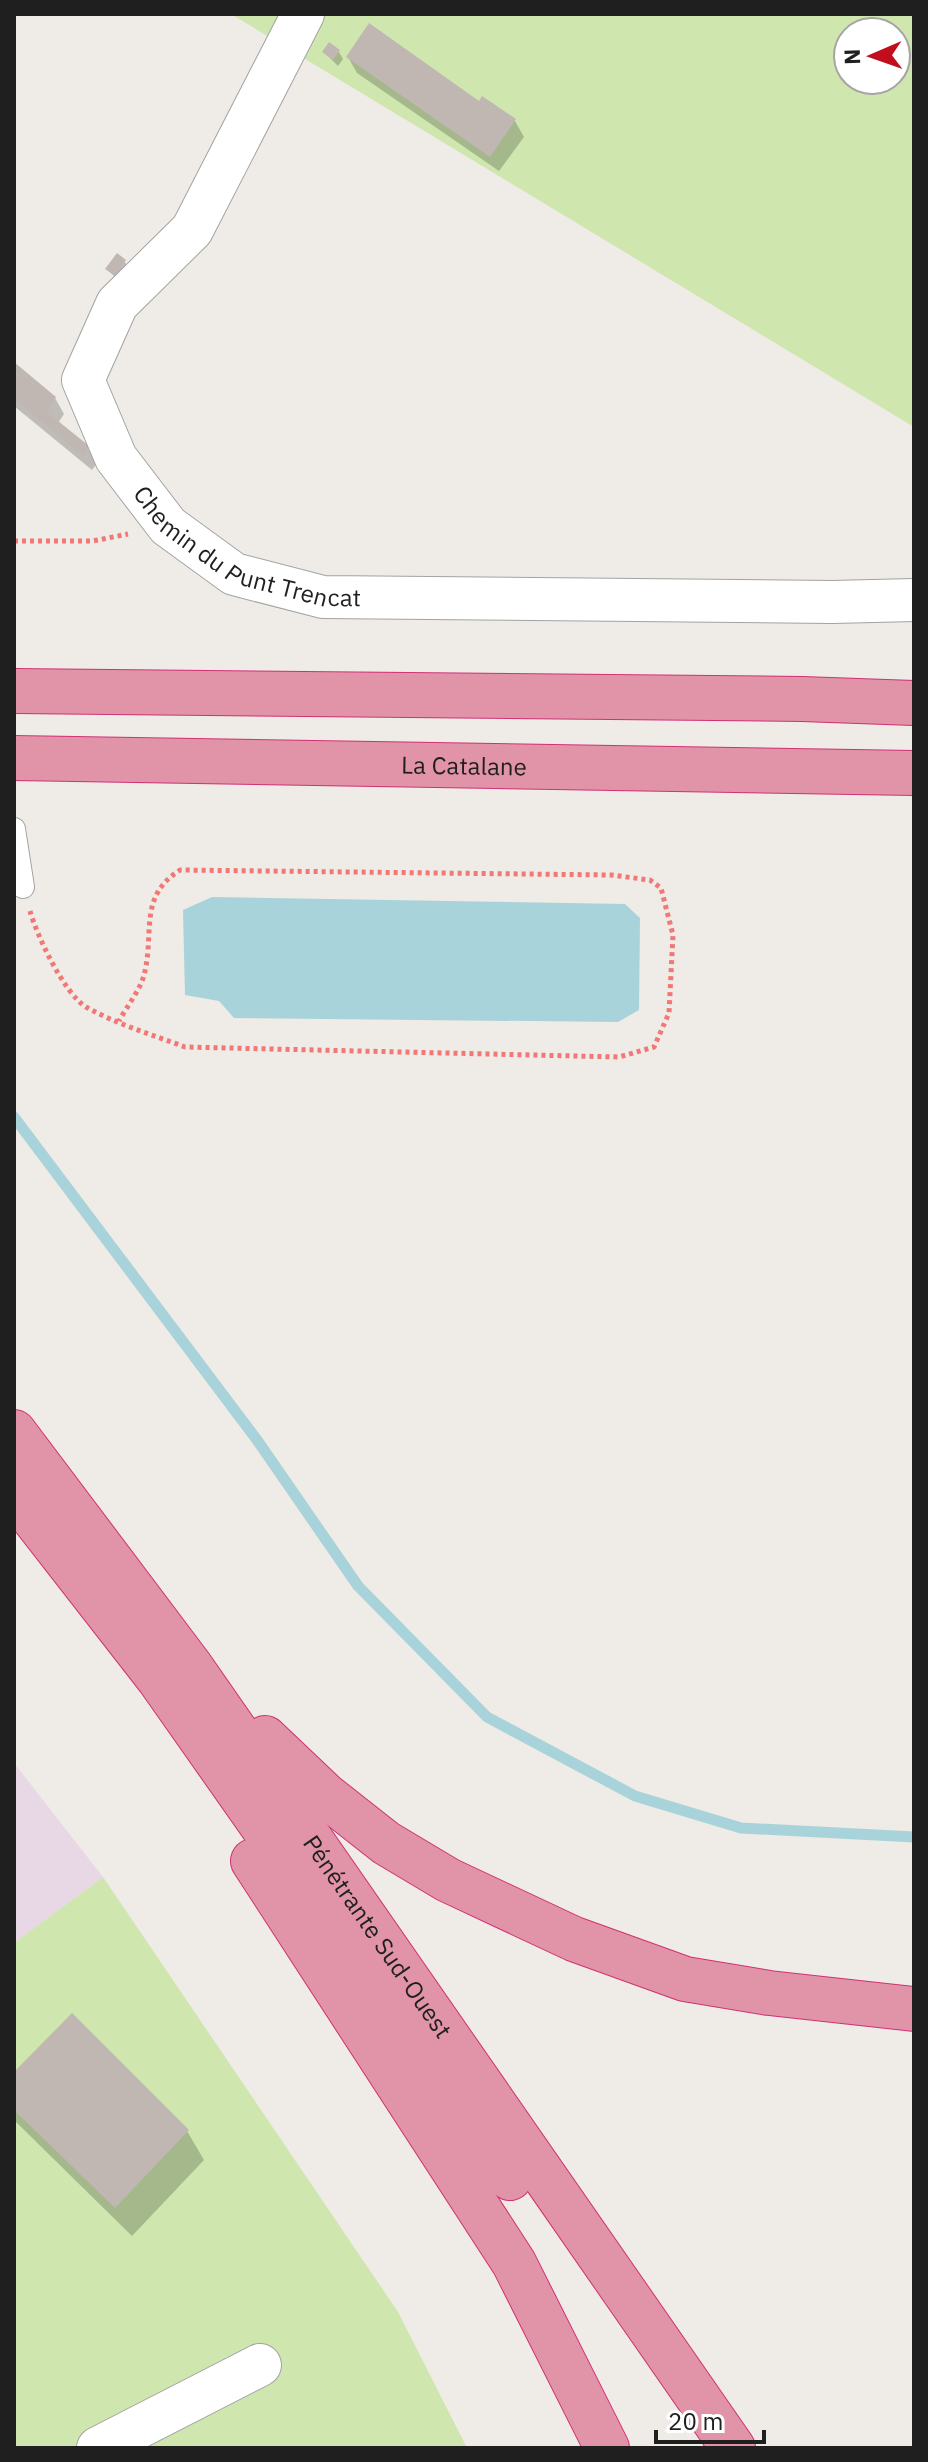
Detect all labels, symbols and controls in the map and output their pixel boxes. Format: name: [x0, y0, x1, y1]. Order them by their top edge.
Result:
north arrow: [832, 16, 912, 96]
text: N: [837, 48, 866, 65]
street label: Chemin du Punt Trencat: [127, 479, 361, 614]
street label: La Catalane: [401, 748, 527, 783]
street label: Pénétrante Sud-Ouest: [296, 1829, 459, 2044]
scale bar: [656, 2394, 764, 2444]
text: 20 m: [668, 2405, 723, 2437]

